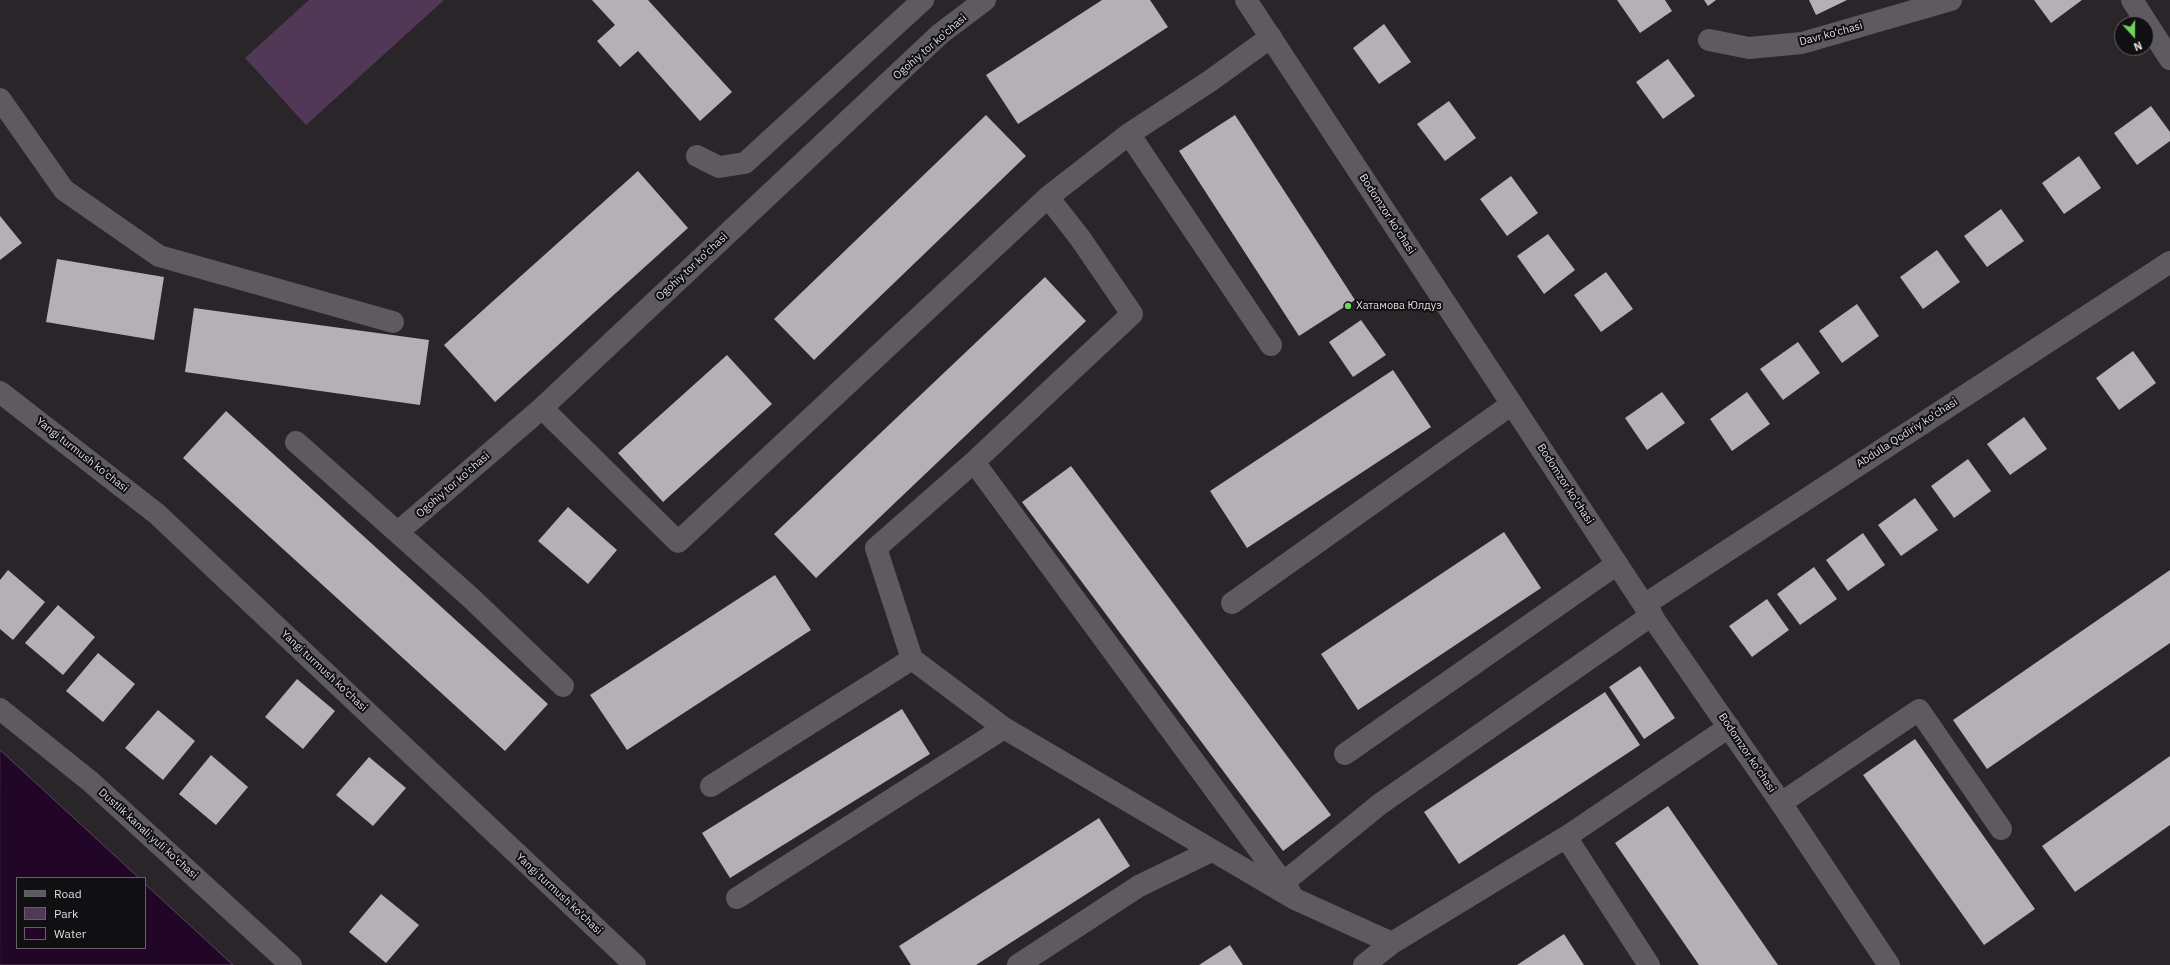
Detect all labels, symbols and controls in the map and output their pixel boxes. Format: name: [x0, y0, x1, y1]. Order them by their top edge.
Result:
street label: Ogohiy tor ko'chasi: [891, 11, 969, 83]
north arrow: [2114, 16, 2154, 56]
street label: Davr ko'chasi: [1798, 19, 1864, 49]
text: N: [2132, 38, 2144, 54]
street label: Bodomzor ko'chasi: [1356, 171, 1418, 257]
street label: Ogohiy tor ko'chasi: [653, 230, 731, 304]
place label: Хатамова Юлдуз: [1356, 299, 1442, 313]
marker: Хатамова Юлдуз: [1343, 301, 1353, 311]
street label: Abdulla Qodiriy ko'chasi: [1854, 395, 1960, 471]
street label: Yangi turmush ko'chasi: [33, 415, 131, 495]
street label: Bodomzor ko'chasi: [1534, 441, 1596, 527]
street label: Ogohiy tor ko'chasi: [414, 449, 492, 521]
street label: Yangi turmush ko'chasi: [278, 628, 370, 714]
street label: Bodomzor ko'chasi: [1716, 711, 1778, 795]
street label: Dustlik kanali yuli ko'chasi: [96, 786, 200, 882]
street label: Yangi turmush ko'chasi: [513, 851, 605, 937]
legend: [16, 877, 146, 949]
text: Road: [54, 886, 82, 901]
text: Park: [54, 906, 78, 921]
text: Water: [54, 926, 86, 941]

